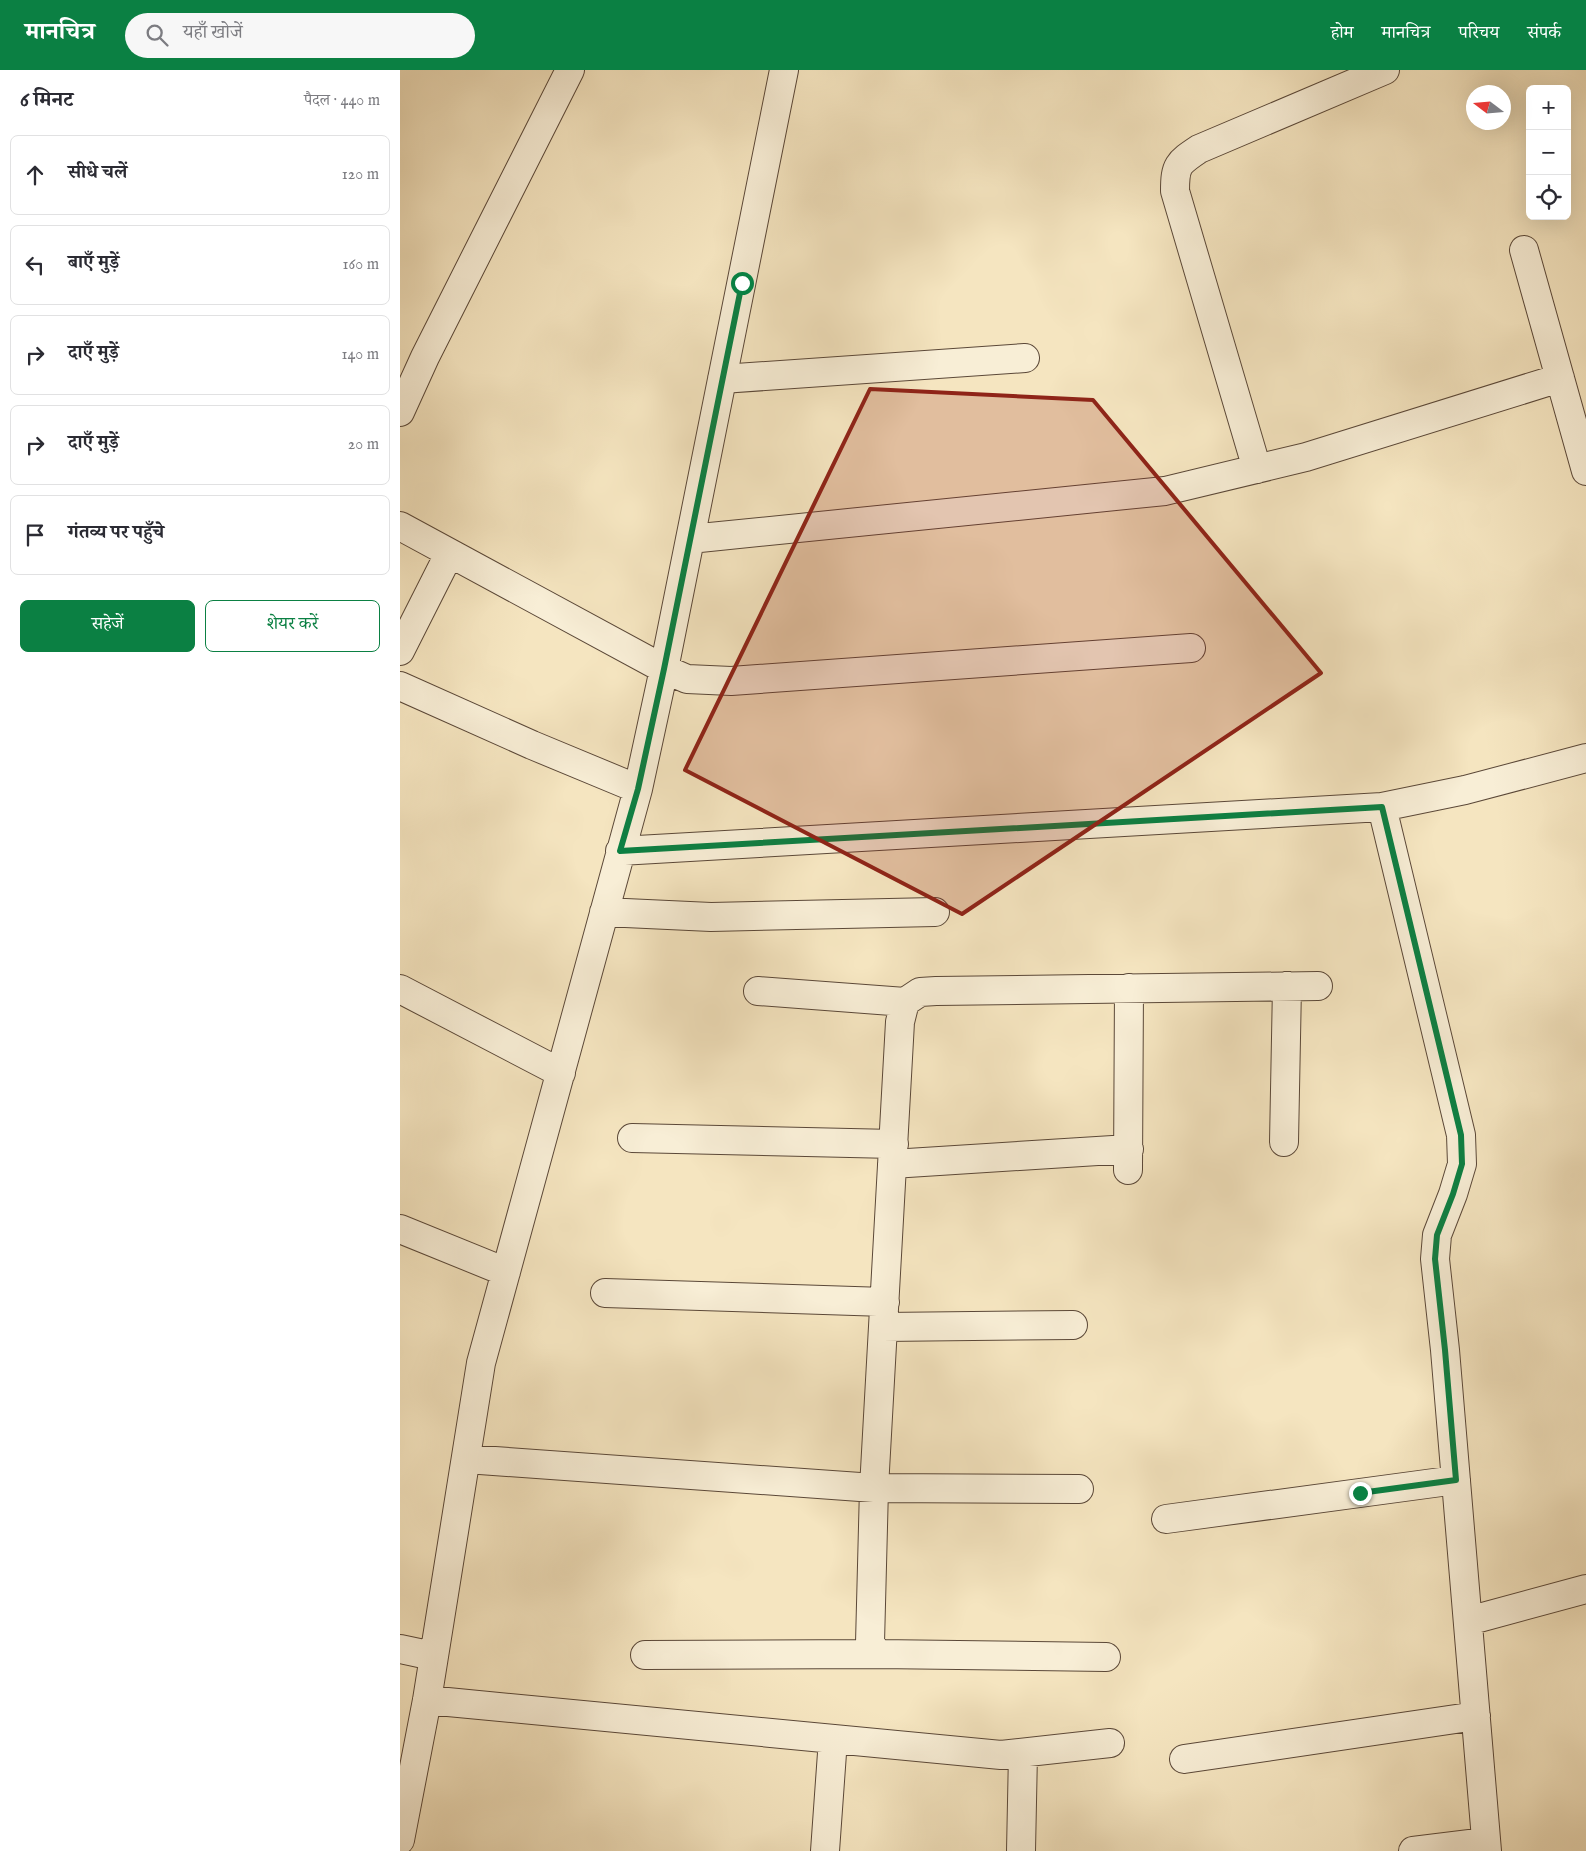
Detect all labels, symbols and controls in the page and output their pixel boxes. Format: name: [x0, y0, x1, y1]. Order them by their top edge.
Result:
search box: [125, 13, 475, 58]
text: मानचित्र: [25, 17, 95, 48]
icon: search: [143, 21, 171, 49]
text: यहाँ खोजें: [183, 21, 243, 45]
text: होम: [1331, 22, 1354, 45]
text: मानचित्र: [1382, 22, 1430, 45]
text: परिचय: [1458, 22, 1499, 45]
text: संपर्क: [1527, 22, 1561, 45]
north arrow: [1466, 85, 1511, 130]
map controls: [1526, 85, 1571, 220]
button: +: [1526, 85, 1571, 130]
text: 6 मिनट: [20, 87, 73, 114]
text: पैदल · 440 m: [304, 91, 380, 111]
button: −: [1526, 130, 1571, 175]
icon: ahead: [21, 161, 49, 189]
text: सीधे चलें: [68, 161, 127, 185]
text: 120 m: [342, 165, 379, 185]
button: locate: [1526, 175, 1571, 220]
icon: left: [21, 251, 49, 279]
text: बाएँ मुड़ें: [68, 251, 119, 275]
text: 160 m: [343, 255, 379, 275]
route start: [731, 272, 754, 295]
icon: right: [21, 341, 49, 369]
text: दाएँ मुड़ें: [68, 341, 119, 365]
text: 140 m: [341, 345, 379, 365]
icon: right: [21, 431, 49, 459]
text: दाएँ मुड़ें: [68, 431, 119, 455]
text: 20 m: [348, 435, 379, 455]
icon: arrive: [21, 521, 49, 549]
text: गंतव्य पर पहुँचे: [68, 521, 164, 545]
button: सहेजें: [20, 600, 195, 652]
button: शेयर करें: [205, 600, 380, 652]
route end: [1349, 1482, 1372, 1505]

